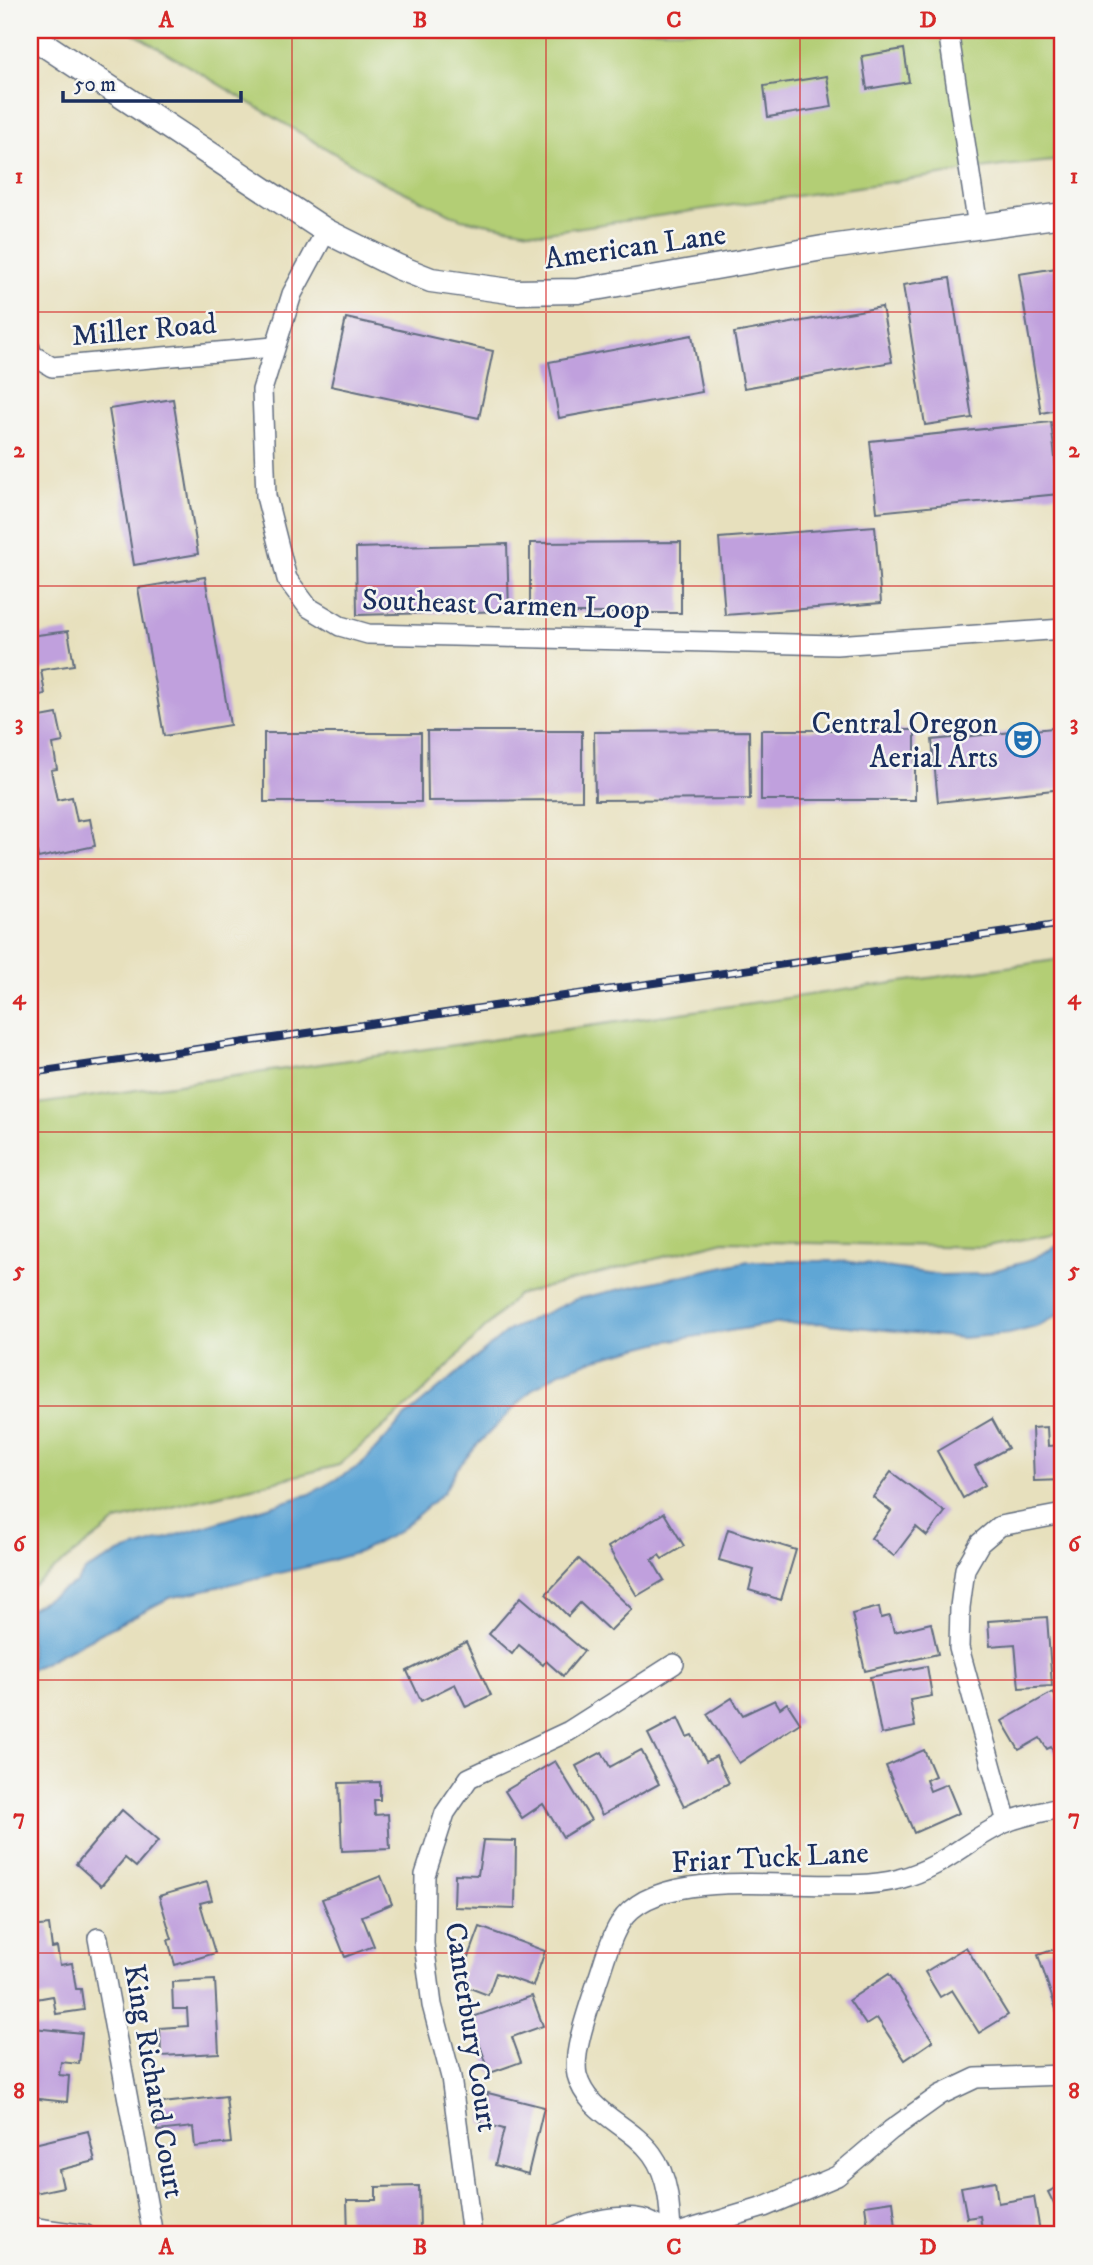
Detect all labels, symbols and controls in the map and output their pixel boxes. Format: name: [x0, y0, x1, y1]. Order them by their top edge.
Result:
text: A: [158, 6, 175, 35]
text: B: [413, 6, 427, 35]
text: C: [666, 6, 682, 35]
text: D: [919, 6, 937, 35]
scale bar: [63, 60, 242, 104]
text: 50 m: [74, 72, 116, 98]
text: 1: [15, 162, 23, 191]
text: 1: [1070, 162, 1078, 191]
street label: American Lane: [542, 216, 728, 279]
street label: Miller Road: [70, 306, 218, 355]
text: 2: [13, 436, 25, 465]
text: 2: [1068, 436, 1080, 465]
street label: Southeast Carmen Loop: [361, 582, 650, 629]
place label: Central Oregon Aerial Arts: [811, 706, 998, 777]
text: 3: [15, 709, 23, 738]
text: 3: [1070, 709, 1078, 738]
theatre icon: Central Oregon Aerial Arts: [1004, 721, 1042, 759]
text: 4: [12, 983, 27, 1012]
text: 4: [1067, 983, 1082, 1012]
text: 5: [12, 1256, 25, 1285]
text: 5: [1067, 1256, 1080, 1285]
text: 6: [13, 1530, 27, 1559]
text: 6: [1068, 1530, 1082, 1559]
text: 7: [13, 1803, 25, 1832]
text: 7: [1068, 1803, 1080, 1832]
street label: Friar Tuck Lane: [670, 1835, 870, 1882]
street label: Canterbury Court: [436, 1920, 505, 2135]
street label: King Richard Court: [115, 1961, 192, 2201]
text: 8: [13, 2077, 25, 2106]
text: 8: [1068, 2077, 1080, 2106]
text: A: [158, 2233, 175, 2262]
text: B: [413, 2233, 427, 2262]
text: C: [666, 2233, 682, 2262]
text: D: [919, 2233, 937, 2262]

